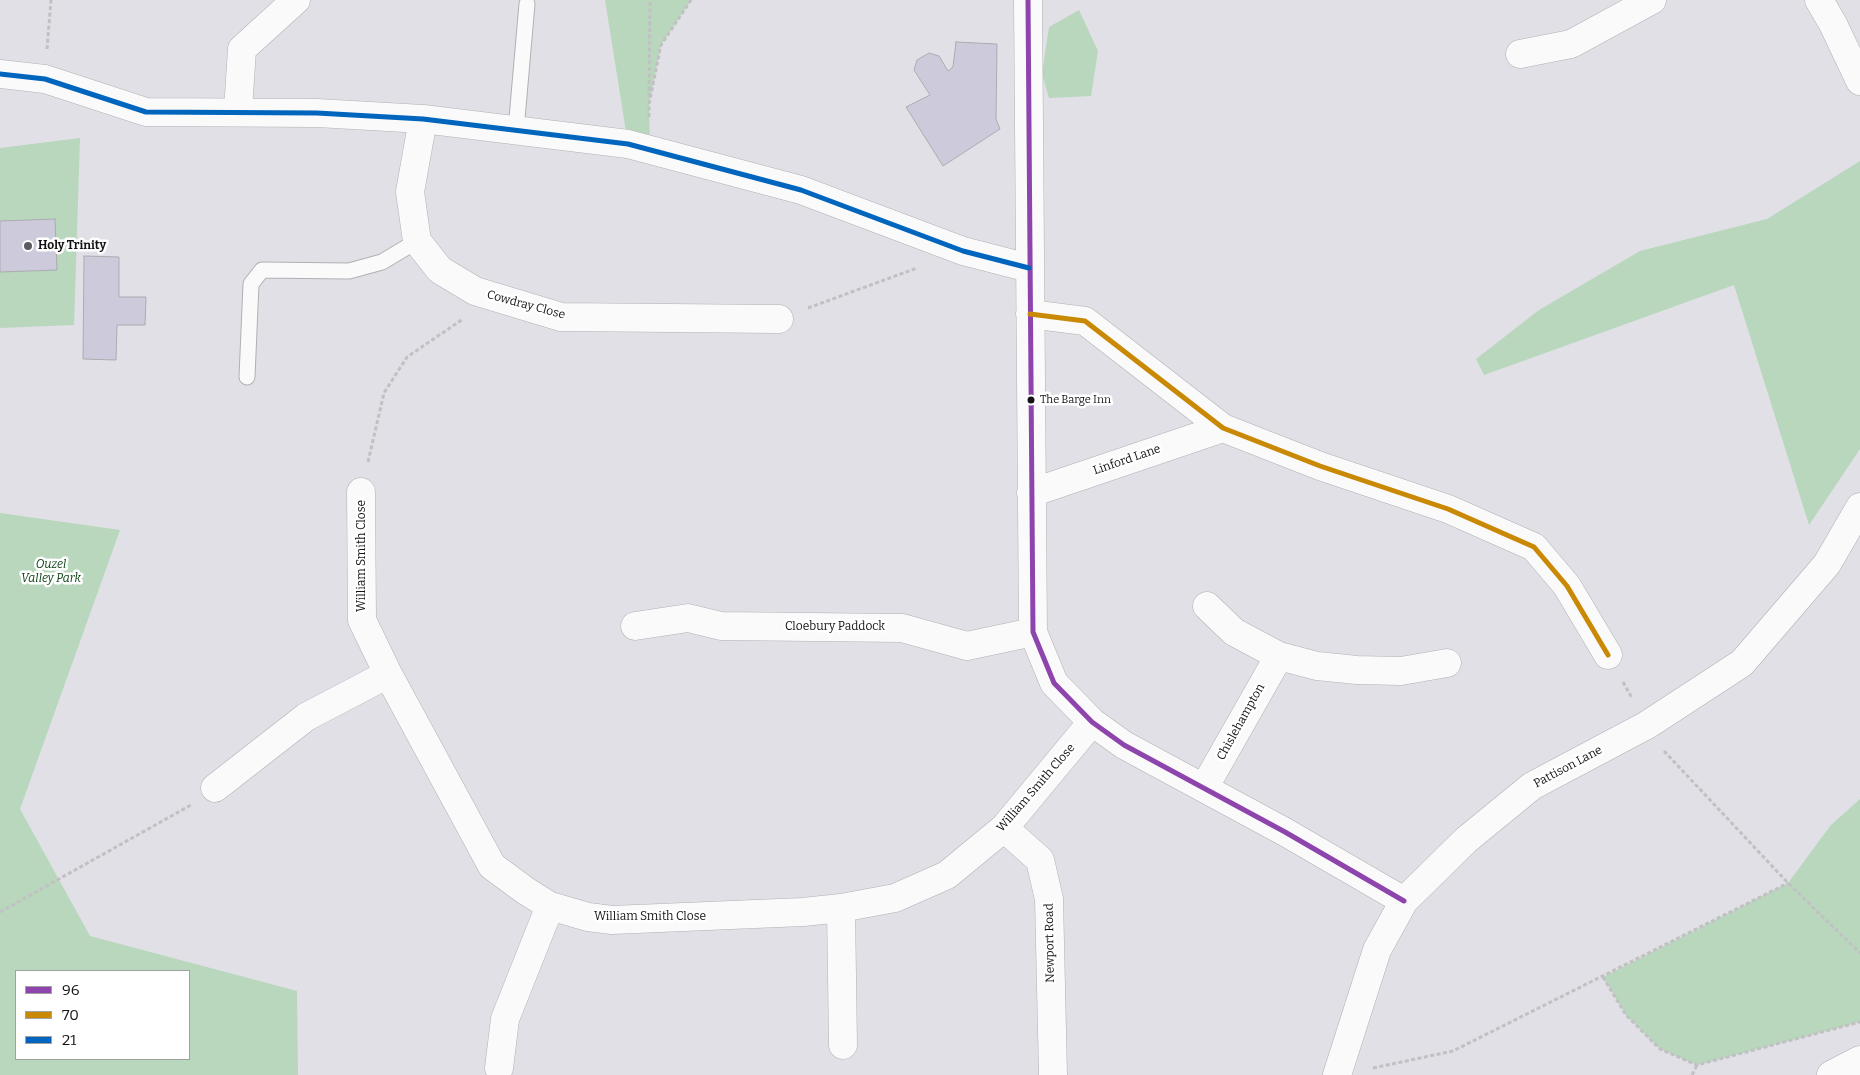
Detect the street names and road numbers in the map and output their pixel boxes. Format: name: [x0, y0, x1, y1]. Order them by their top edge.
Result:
street label: Cowdray Close: [485, 288, 567, 322]
street label: Linford Lane: [1091, 442, 1163, 478]
street label: William Smith Close: [355, 500, 369, 612]
street label: Cloebury Paddock: [785, 620, 885, 634]
street label: Chislehampton: [1214, 681, 1268, 763]
street label: William Smith Close: [994, 741, 1078, 835]
street label: Pattison Lane: [1531, 743, 1605, 791]
street label: Newport Road: [1042, 903, 1058, 983]
street label: William Smith Close: [594, 910, 706, 924]

